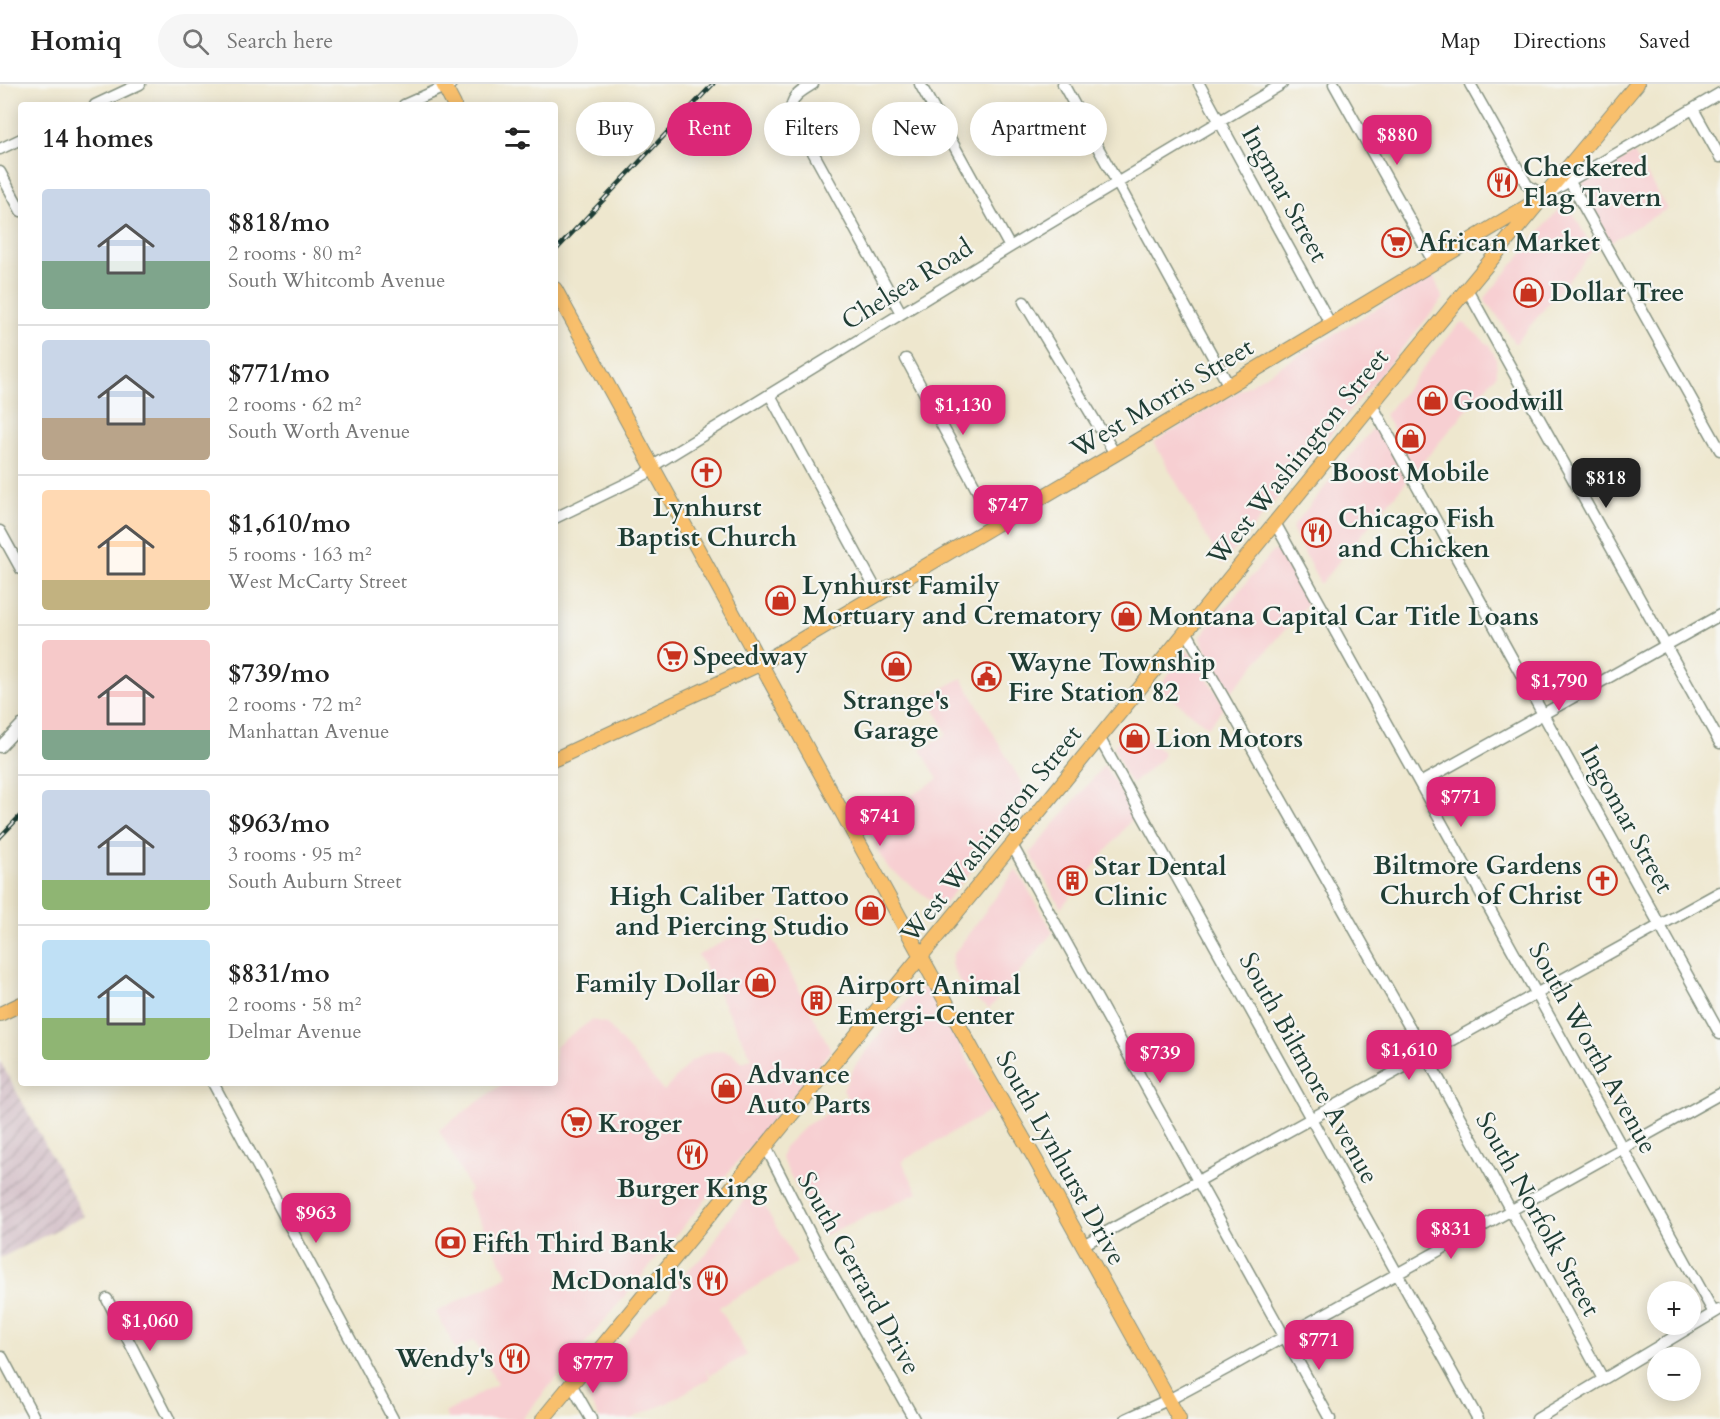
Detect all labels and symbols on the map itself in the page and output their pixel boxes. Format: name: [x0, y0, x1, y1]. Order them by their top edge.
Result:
pin: $880: [1361, 115, 1433, 166]
street label: Ingmar Street: [1233, 120, 1337, 268]
place label: Checkered Flag Tavern: [1523, 150, 1662, 215]
restaurant icon: Checkered Flag Tavern: [1486, 166, 1518, 198]
place label: African Market: [1418, 225, 1600, 260]
supermarket icon: African Market: [1381, 226, 1413, 258]
street label: Chelsea Road: [835, 230, 979, 338]
place label: Dollar Tree: [1550, 275, 1684, 310]
shop icon: Dollar Tree: [1513, 276, 1545, 308]
street label: West Morris Street: [1063, 330, 1260, 467]
street label: West Washington Street: [1199, 341, 1397, 574]
place label: Goodwill: [1453, 384, 1564, 419]
pin: $1,130: [914, 385, 1012, 436]
shop icon: Goodwill: [1416, 385, 1448, 417]
shop icon: Boost Mobile: [1394, 422, 1426, 454]
place label: Boost Mobile: [1330, 455, 1490, 490]
church icon: Lynhurst Baptist Church: [691, 457, 723, 489]
pin: $818: [1570, 458, 1642, 509]
pin: $747: [972, 485, 1044, 536]
place label: Lynhurst Baptist Church: [617, 490, 797, 555]
place label: Chicago Fish and Chicken: [1338, 501, 1495, 566]
restaurant icon: Chicago Fish and Chicken: [1301, 517, 1333, 549]
place label: Lynhurst Family Mortuary and Crematory: [802, 568, 1103, 633]
shop icon: Lynhurst Family Mortuary and Crematory: [765, 584, 797, 616]
place label: Montana Capital Car Title Loans: [1148, 599, 1539, 634]
shop icon: Montana Capital Car Title Loans: [1111, 600, 1143, 632]
place label: Speedway: [693, 639, 808, 674]
supermarket icon: Speedway: [656, 640, 688, 672]
place label: Wayne Township Fire Station 82: [1007, 645, 1216, 710]
shop icon: Strange's Garage: [880, 650, 912, 682]
public building icon: Wayne Township Fire Station 82: [971, 661, 1003, 693]
pin: $1,790: [1510, 661, 1608, 712]
place label: Strange's Garage: [843, 683, 949, 748]
street label: West Washington Street: [892, 718, 1090, 951]
place label: Lion Motors: [1156, 721, 1303, 756]
shop icon: Lion Motors: [1119, 722, 1151, 754]
street label: Ingomar Street: [1572, 739, 1682, 899]
pin: $771: [1425, 777, 1497, 828]
pin: $741: [844, 796, 916, 847]
place label: Biltmore Gardens Church of Christ: [1373, 848, 1582, 913]
place label: Star Dental Clinic: [1094, 849, 1227, 914]
church icon: Biltmore Gardens Church of Christ: [1587, 864, 1619, 896]
building icon: Star Dental Clinic: [1057, 865, 1089, 897]
place label: High Caliber Tattoo and Piercing Studio: [609, 879, 849, 944]
shop icon: High Caliber Tattoo and Piercing Studio: [854, 895, 886, 927]
street label: South Worth Avenue: [1520, 936, 1666, 1160]
street label: South Biltmore Avenue: [1231, 946, 1387, 1190]
place label: Family Dollar: [575, 966, 741, 1001]
shop icon: Family Dollar: [745, 967, 777, 999]
place label: Airport Animal Emergi-Center: [837, 968, 1021, 1033]
building icon: Airport Animal Emergi-Center: [800, 984, 832, 1016]
pin: $1,610: [1360, 1030, 1458, 1081]
pin: $739: [1124, 1033, 1196, 1084]
street label: South Lynhurst Drive: [988, 1045, 1134, 1271]
place label: Advance Auto Parts: [747, 1057, 871, 1122]
shop icon: Advance Auto Parts: [710, 1073, 742, 1105]
place label: Kroger: [598, 1106, 682, 1141]
street label: South Norfolk Street: [1467, 1106, 1609, 1322]
supermarket icon: Kroger: [561, 1107, 593, 1139]
restaurant icon: Burger King: [676, 1138, 708, 1170]
street label: South Gerrard Drive: [789, 1165, 929, 1381]
place label: Burger King: [617, 1171, 768, 1206]
pin: $963: [280, 1193, 352, 1244]
pin: $831: [1415, 1209, 1487, 1260]
place label: Fifth Third Bank: [472, 1226, 676, 1261]
bank icon: Fifth Third Bank: [435, 1227, 467, 1259]
place label: McDonald's: [551, 1263, 692, 1298]
restaurant icon: McDonald's: [697, 1264, 729, 1296]
pin: $1,060: [101, 1301, 199, 1352]
pin: $771: [1283, 1320, 1355, 1371]
place label: Wendy's: [394, 1341, 494, 1376]
restaurant icon: Wendy's: [499, 1342, 531, 1374]
pin: $777: [557, 1343, 629, 1394]

